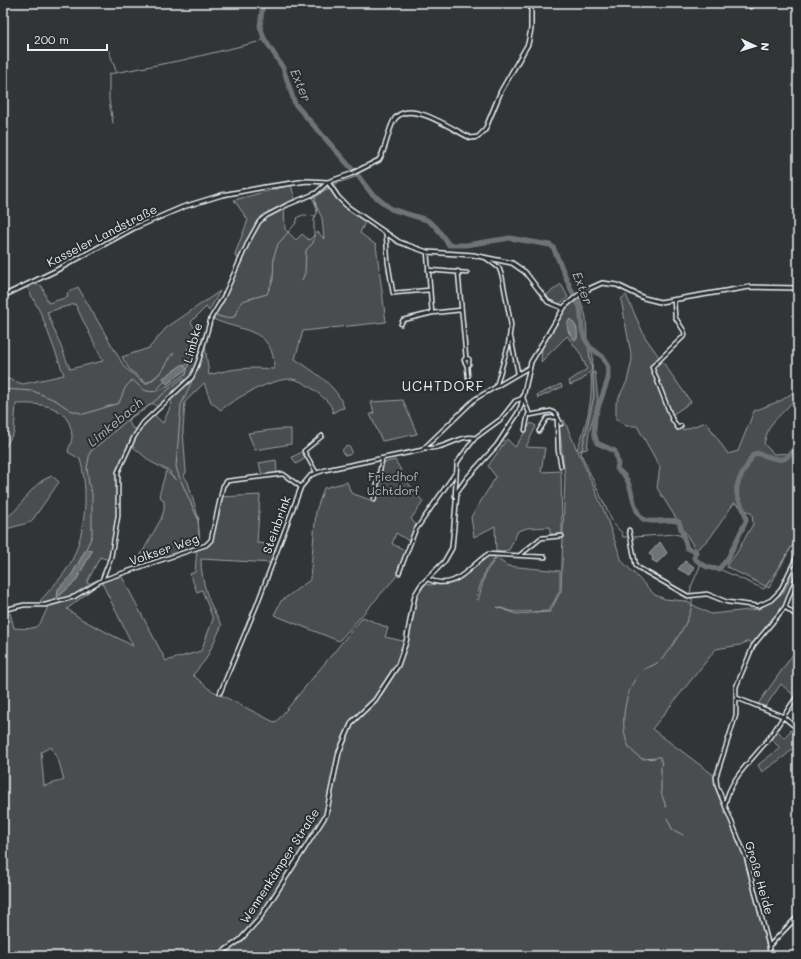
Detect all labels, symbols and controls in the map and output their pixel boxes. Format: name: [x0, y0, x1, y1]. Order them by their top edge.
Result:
scale bar: [28, 26, 107, 52]
north arrow: [735, 26, 775, 66]
text: 200 m: [34, 31, 69, 47]
text: N: [758, 42, 773, 51]
water label: Exter: [287, 66, 316, 104]
street label: Kasseler Landstraße: [44, 200, 159, 270]
water label: Exter: [569, 269, 598, 307]
street label: Limbke: [179, 321, 205, 365]
district label: UCHTDORF: [402, 376, 484, 395]
water label: Limkebach: [83, 393, 146, 450]
park label: Friedhof Uchtdorf: [367, 468, 420, 498]
street label: Steinbrink: [258, 494, 294, 556]
street label: Volkser Weg: [127, 530, 200, 568]
street label: Wennenkämper Straße: [236, 805, 322, 926]
street label: Große Heide: [742, 839, 778, 916]

